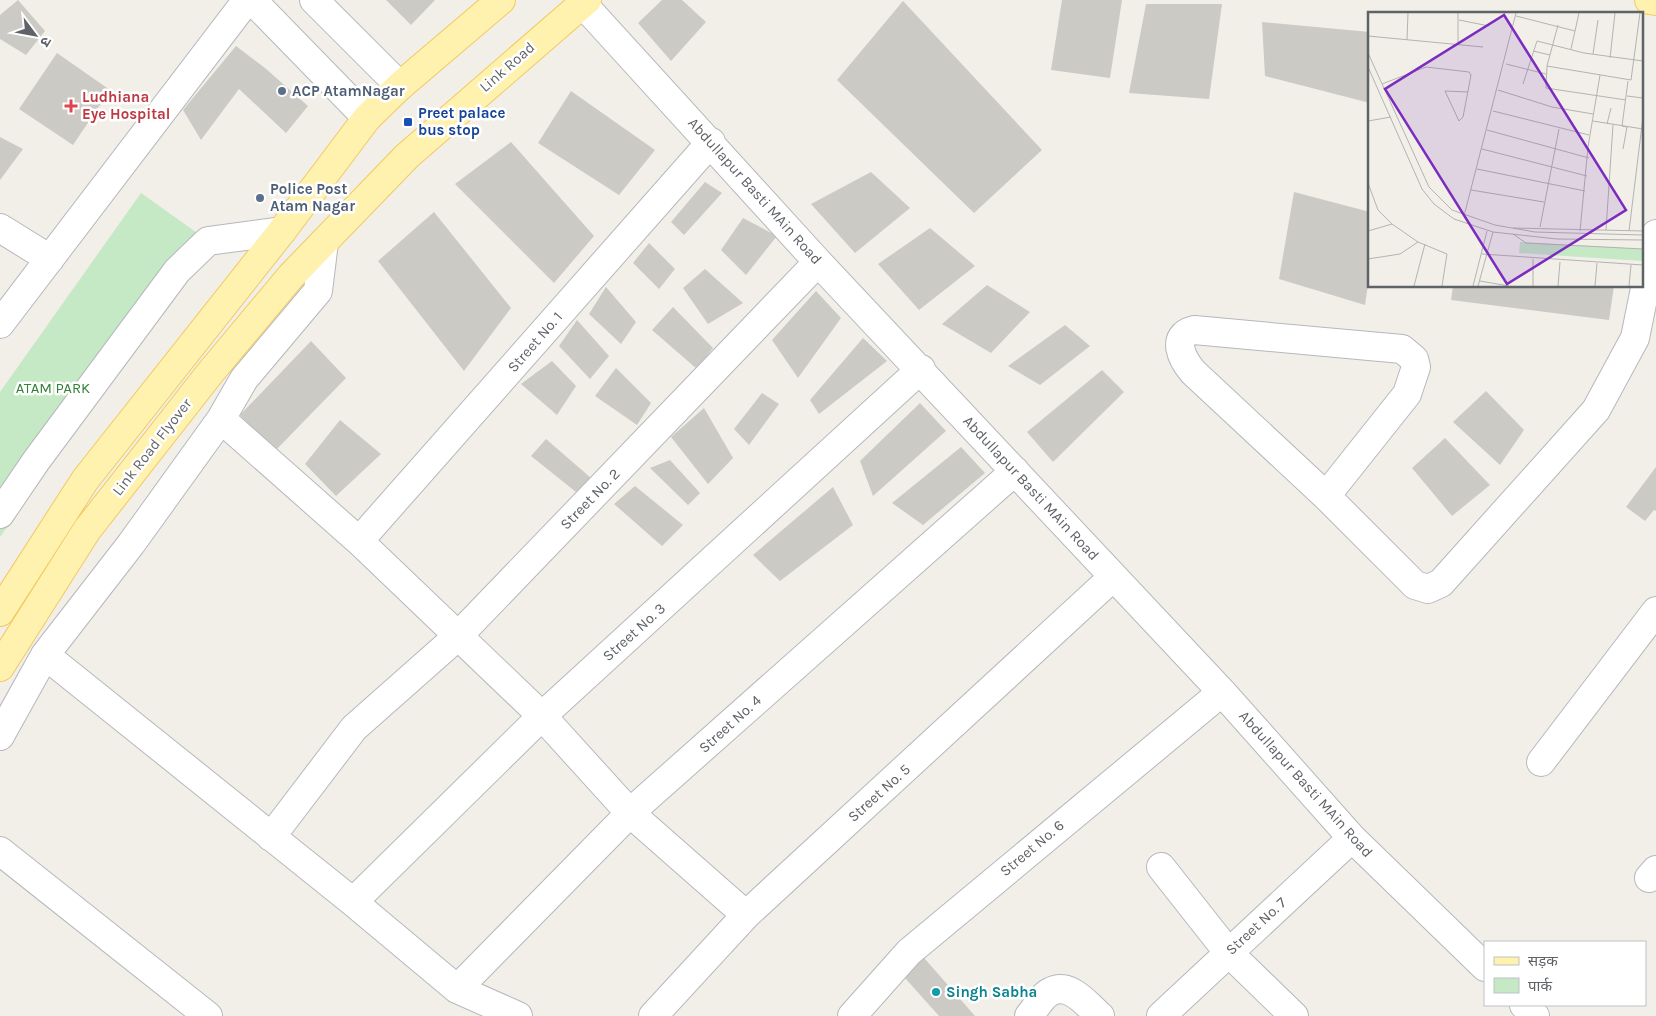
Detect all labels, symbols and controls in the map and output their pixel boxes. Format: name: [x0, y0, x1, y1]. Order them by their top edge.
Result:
north arrow: [10, 10, 60, 60]
inset map: [1368, 12, 1644, 288]
text: उ: [36, 34, 55, 50]
street label: Link Road: [476, 38, 538, 96]
place label: ACP AtamNagar: [292, 82, 405, 100]
marker: ACP AtamNagar: [276, 85, 288, 97]
place label: Ludhiana Eye Hospital: [82, 88, 170, 123]
marker: Ludhiana Eye Hospital: [64, 99, 78, 113]
place label: Preet palace bus stop: [418, 104, 505, 139]
street label: Abdullapur Basti MAin Road: [684, 114, 826, 268]
marker: Preet palace bus stop: [402, 116, 414, 128]
place label: Police Post Atam Nagar: [270, 180, 355, 215]
marker: Police Post Atam Nagar: [254, 192, 266, 204]
street label: Street No. 1: [504, 308, 566, 376]
park label: ATAM PARK: [16, 379, 90, 397]
street label: Link Road Flyover: [108, 394, 196, 499]
street label: Abdullapur Basti MAin Road: [959, 412, 1103, 564]
street label: Street No. 2: [556, 465, 624, 533]
street label: Street No. 3: [599, 599, 669, 665]
street label: Street No. 4: [695, 691, 765, 757]
street label: Abdullapur Basti MAin Road: [1235, 707, 1377, 861]
street label: Street No. 5: [844, 760, 914, 826]
street label: Street No. 6: [996, 816, 1068, 880]
street label: Street No. 7: [1222, 893, 1290, 959]
legend: [1484, 941, 1646, 1006]
text: सड़क: [1528, 952, 1558, 970]
text: पार्क: [1528, 977, 1552, 995]
place label: Singh Sabha: [946, 983, 1037, 1001]
marker: Singh Sabha: [930, 986, 942, 998]

